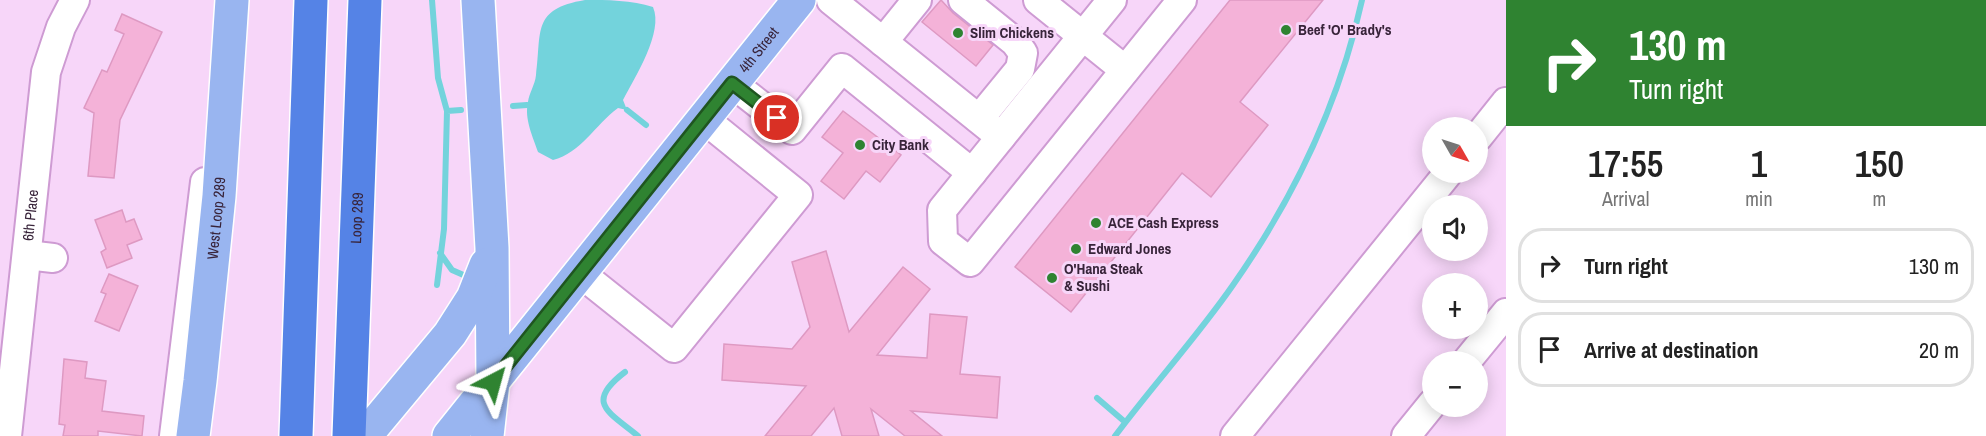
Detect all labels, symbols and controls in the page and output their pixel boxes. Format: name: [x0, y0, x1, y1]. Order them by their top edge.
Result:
text: 130 m: [1629, 17, 1727, 73]
place label: Beef 'O' Brady's: [1298, 19, 1392, 40]
street label: 4th Street: [734, 22, 784, 77]
place label: Slim Chickens: [970, 22, 1054, 43]
marker: Beef 'O' Brady's: [1279, 23, 1293, 37]
icon: right: [1530, 24, 1608, 102]
marker: Slim Chickens: [951, 26, 965, 40]
text: Turn right: [1629, 71, 1723, 107]
pin: [751, 92, 802, 143]
icon: arrive: [760, 101, 793, 134]
north arrow: [1422, 117, 1488, 183]
map controls: [1422, 117, 1488, 417]
place label: City Bank: [872, 134, 929, 155]
marker: City Bank: [853, 138, 867, 152]
text: 17:55: [1588, 140, 1663, 188]
text: 1: [1751, 140, 1767, 188]
text: 150: [1855, 140, 1904, 188]
street label: West Loop 289: [202, 176, 230, 260]
text: Arrival: [1602, 185, 1649, 212]
text: min: [1745, 185, 1773, 212]
text: m: [1872, 185, 1886, 212]
street label: 6th Place: [17, 188, 43, 242]
street label: Loop 289: [345, 192, 368, 244]
button: sound: [1422, 195, 1488, 261]
place label: ACE Cash Express: [1108, 212, 1219, 233]
marker: ACE Cash Express: [1089, 216, 1103, 230]
place label: Edward Jones: [1088, 238, 1172, 259]
marker: Edward Jones: [1069, 242, 1083, 256]
icon: right: [1533, 249, 1566, 282]
text: Turn right: [1584, 251, 1668, 281]
text: 130 m: [1909, 251, 1959, 281]
place label: O'Hana Steak & Sushi: [1064, 258, 1143, 296]
marker: O'Hana Steak & Sushi: [1045, 271, 1059, 285]
button: +: [1422, 273, 1488, 339]
icon: arrive: [1533, 333, 1566, 366]
text: Arrive at destination: [1584, 335, 1758, 365]
text: 20 m: [1919, 335, 1959, 365]
position arrow: [461, 350, 525, 414]
button: −: [1422, 351, 1488, 417]

